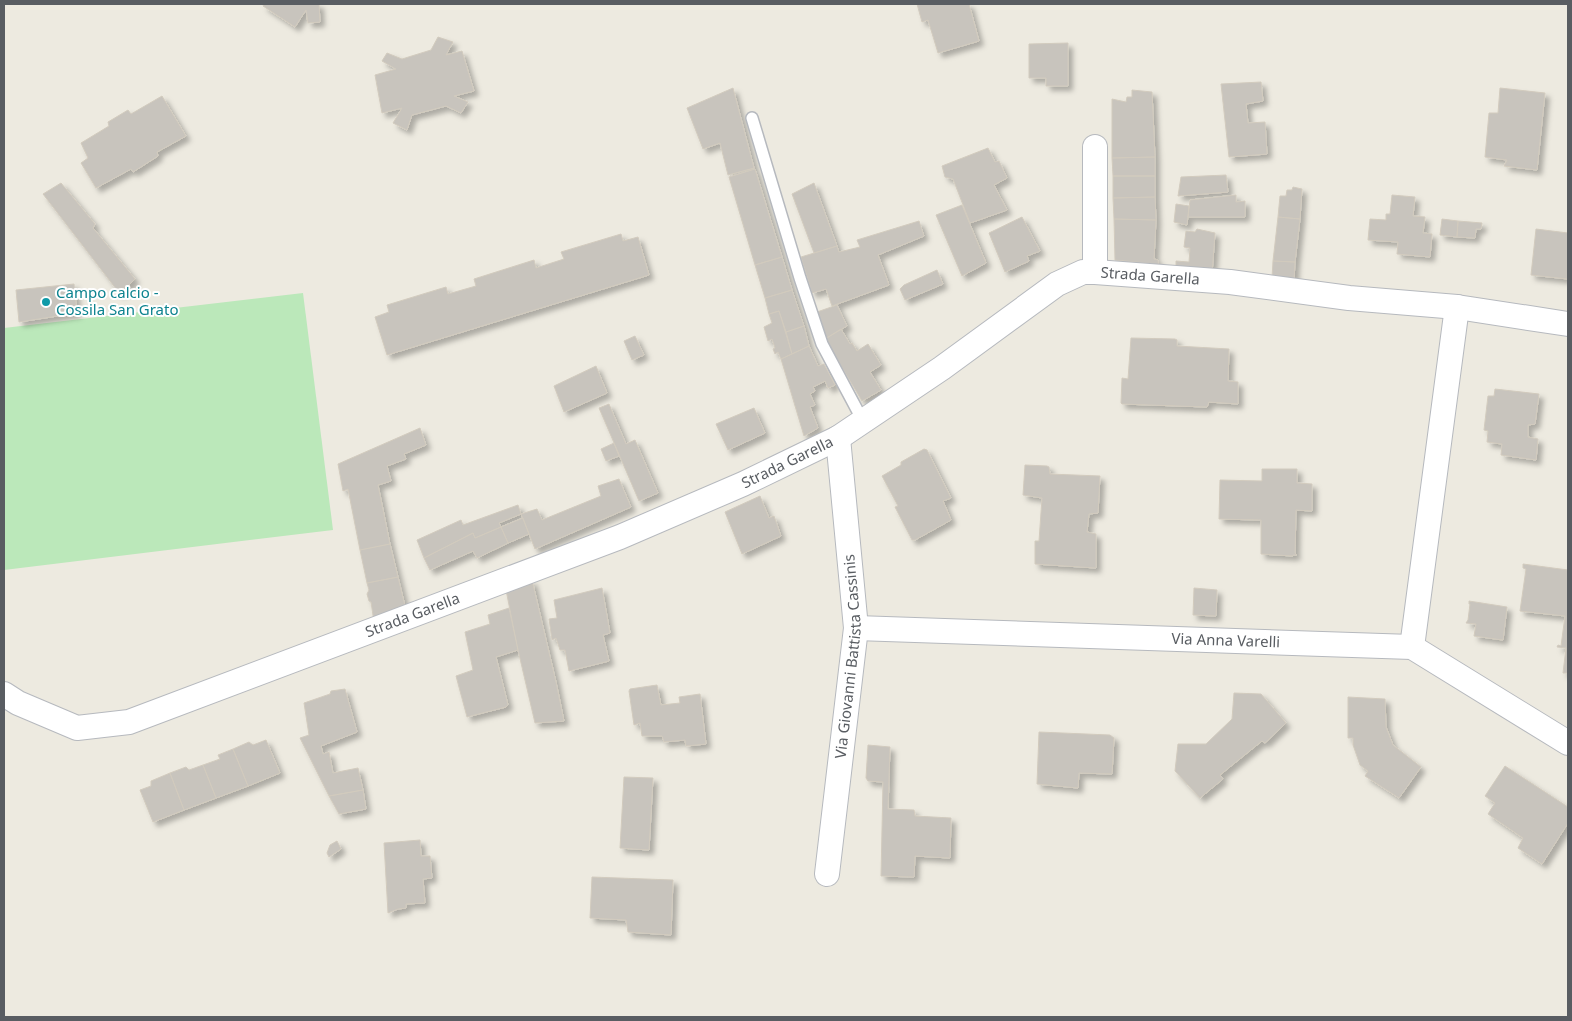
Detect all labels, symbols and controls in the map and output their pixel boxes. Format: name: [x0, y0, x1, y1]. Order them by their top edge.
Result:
street label: Strada Garella: [1100, 261, 1201, 289]
place label: Campo calcio - Cossila San Grato: [56, 282, 179, 319]
marker: Campo calcio - Cossila San Grato: [40, 296, 52, 308]
street label: Strada Garella: [738, 431, 836, 492]
street label: Via Giovanni Battista Cassinis: [830, 553, 865, 760]
street label: Strada Garella: [362, 587, 462, 641]
street label: Via Anna Varelli: [1171, 628, 1281, 651]

